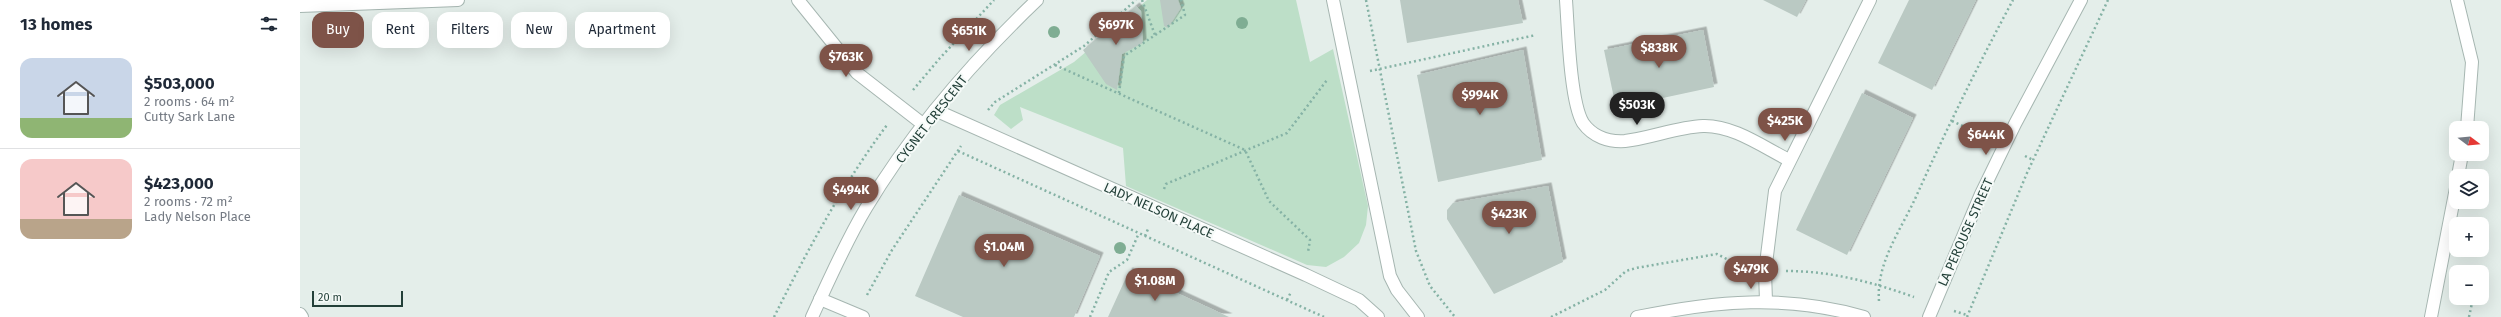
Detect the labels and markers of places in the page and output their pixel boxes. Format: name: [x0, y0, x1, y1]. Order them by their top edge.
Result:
pin: $697K: [1088, 12, 1144, 46]
pin: $651K: [941, 18, 997, 52]
pin: $838K: [1631, 35, 1687, 69]
pin: $763K: [818, 44, 874, 78]
pin: $994K: [1452, 82, 1508, 116]
pin: $503K: [1609, 92, 1665, 126]
pin: $425K: [1757, 108, 1813, 142]
pin: $644K: [1958, 122, 2014, 156]
pin: $494K: [823, 177, 879, 211]
pin: $423K: [1481, 201, 1537, 235]
pin: $1.04M: [971, 234, 1037, 268]
pin: $479K: [1723, 256, 1779, 290]
pin: $1.08M: [1122, 268, 1188, 302]

